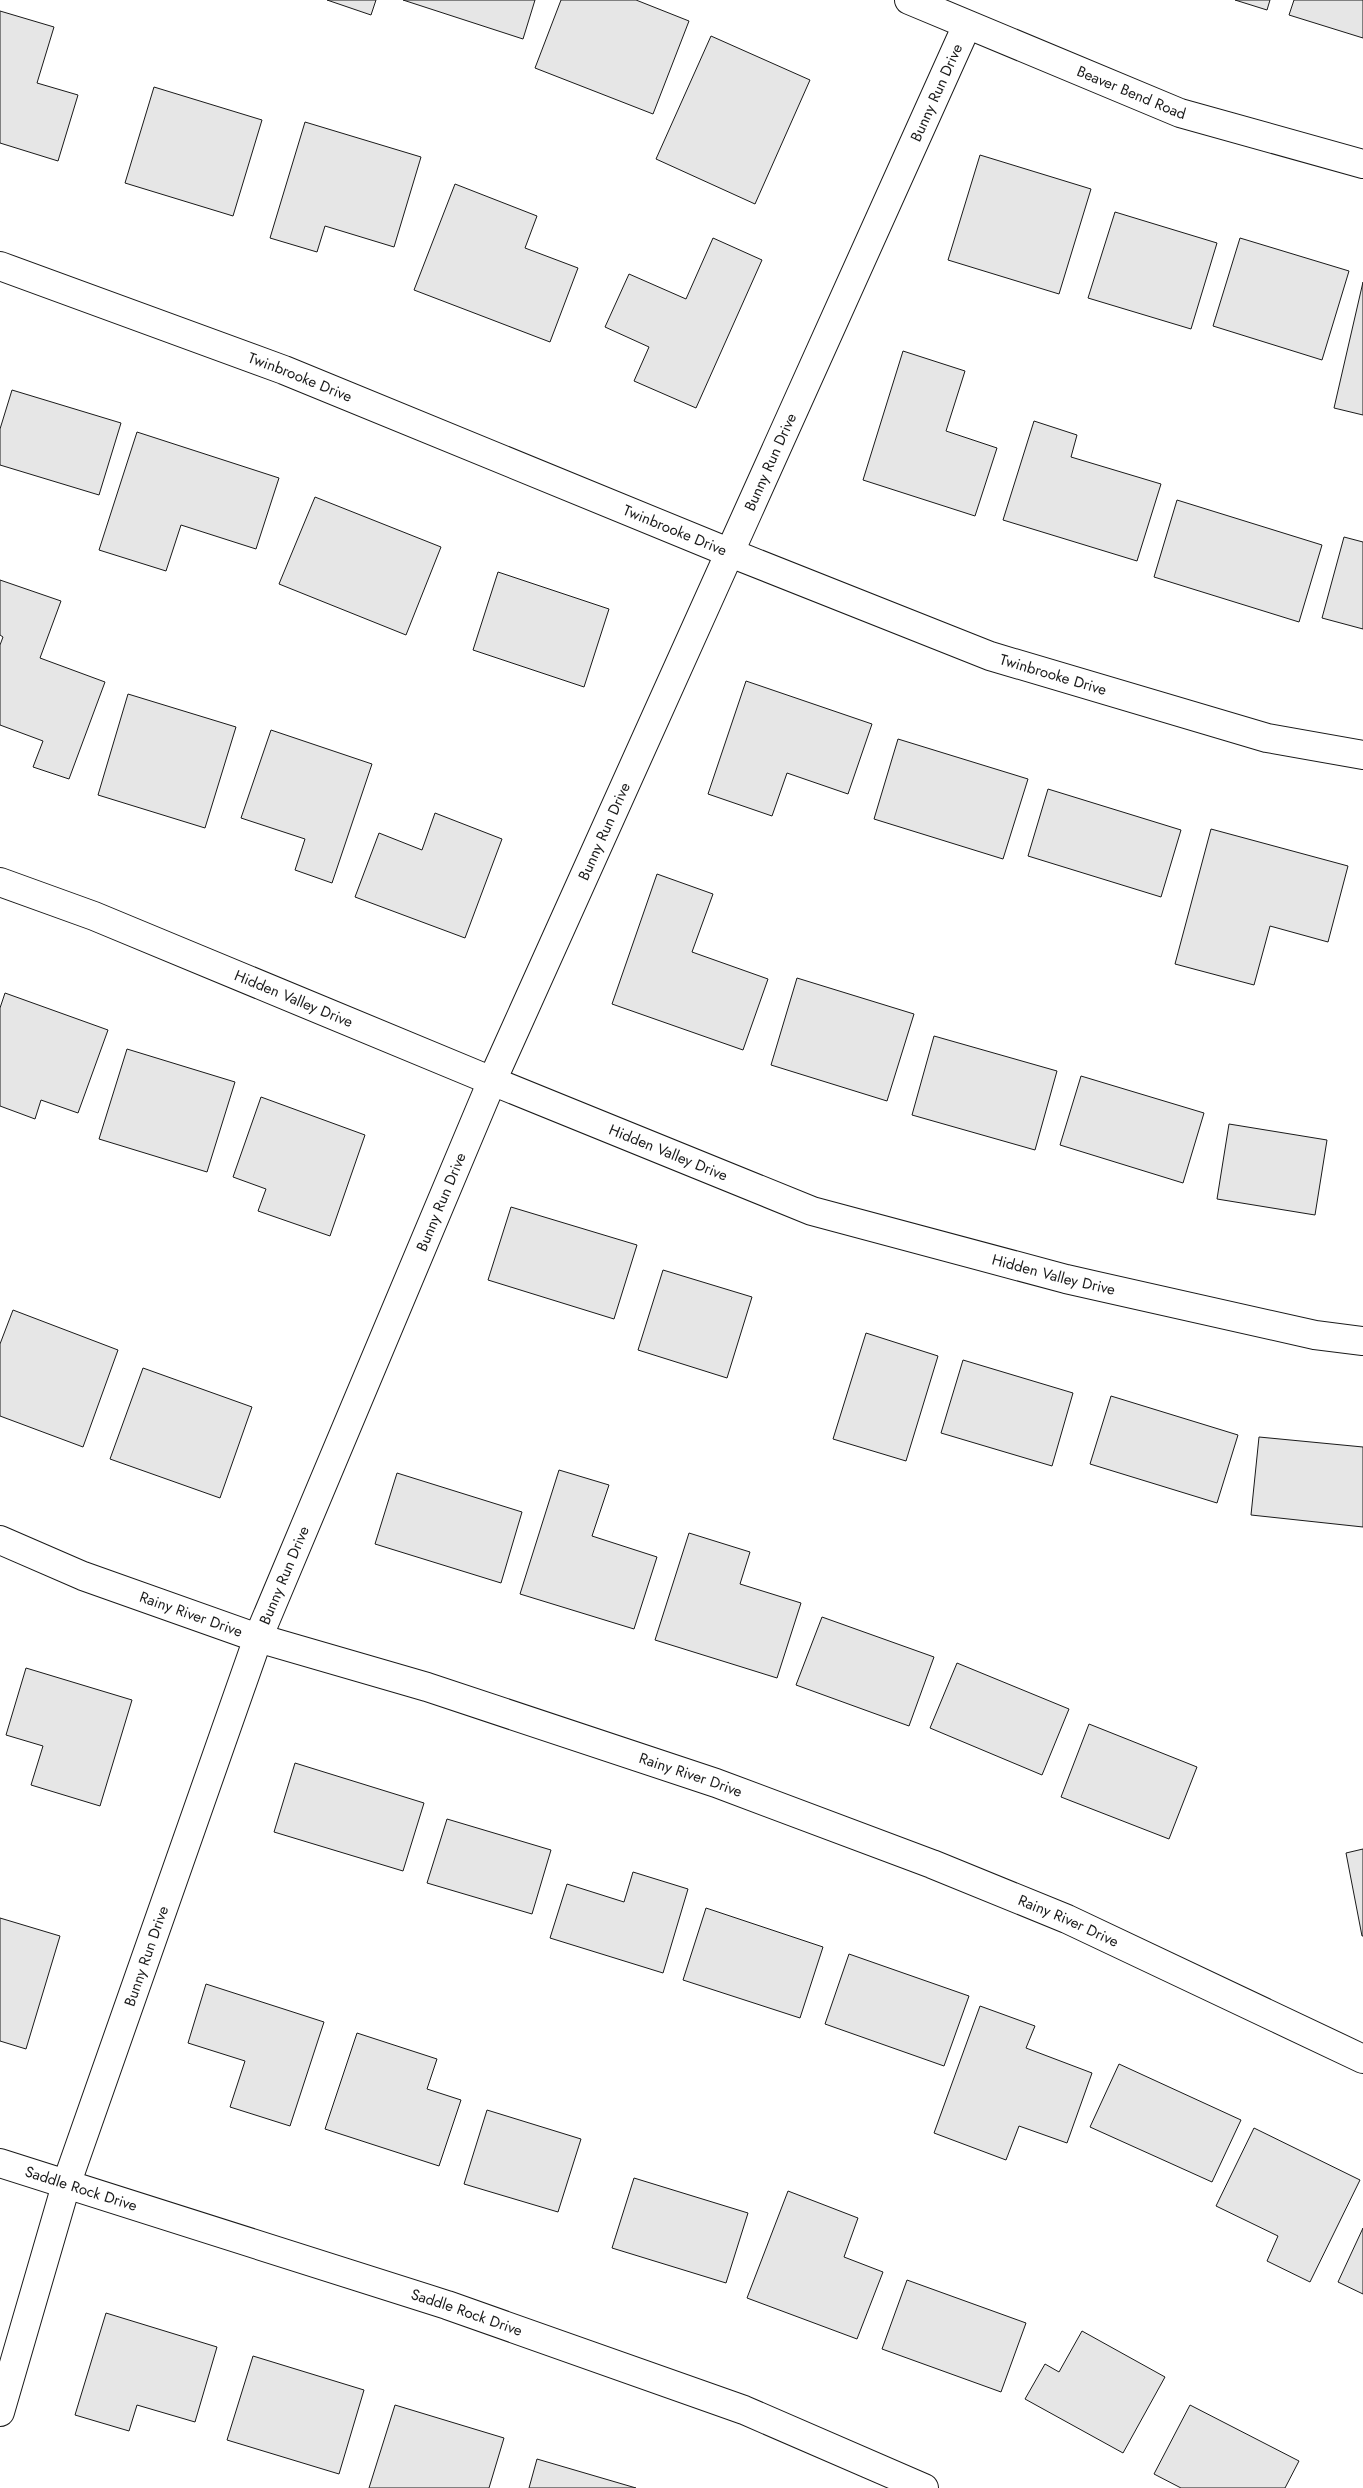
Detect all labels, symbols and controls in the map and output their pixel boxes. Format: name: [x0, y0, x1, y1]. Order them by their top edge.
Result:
street label: Bunny Run Drive: [905, 40, 968, 145]
street label: Beaver Bend Road: [1073, 60, 1188, 125]
street label: Twinbrooke Drive: [245, 347, 356, 408]
street label: Bunny Run Drive: [739, 409, 802, 514]
street label: Twinbrooke Drive: [620, 499, 731, 561]
street label: Twinbrooke Drive: [997, 648, 1109, 701]
street label: Bunny Run Drive: [573, 779, 636, 884]
street label: Hidden Valley Drive: [231, 964, 356, 1033]
street label: Hidden Valley Drive: [605, 1119, 731, 1187]
street label: Bunny Run Drive: [411, 1149, 472, 1255]
street label: Hidden Valley Drive: [989, 1249, 1118, 1301]
street label: Bunny Run Drive: [254, 1522, 315, 1628]
street label: Rainy River Drive: [136, 1586, 246, 1643]
street label: Rainy River Drive: [636, 1747, 746, 1803]
street label: Rainy River Drive: [1015, 1889, 1122, 1953]
street label: Bunny Run Drive: [119, 1903, 174, 2009]
street label: Saddle Rock Drive: [22, 2161, 140, 2217]
street label: Saddle Rock Drive: [408, 2283, 526, 2342]

